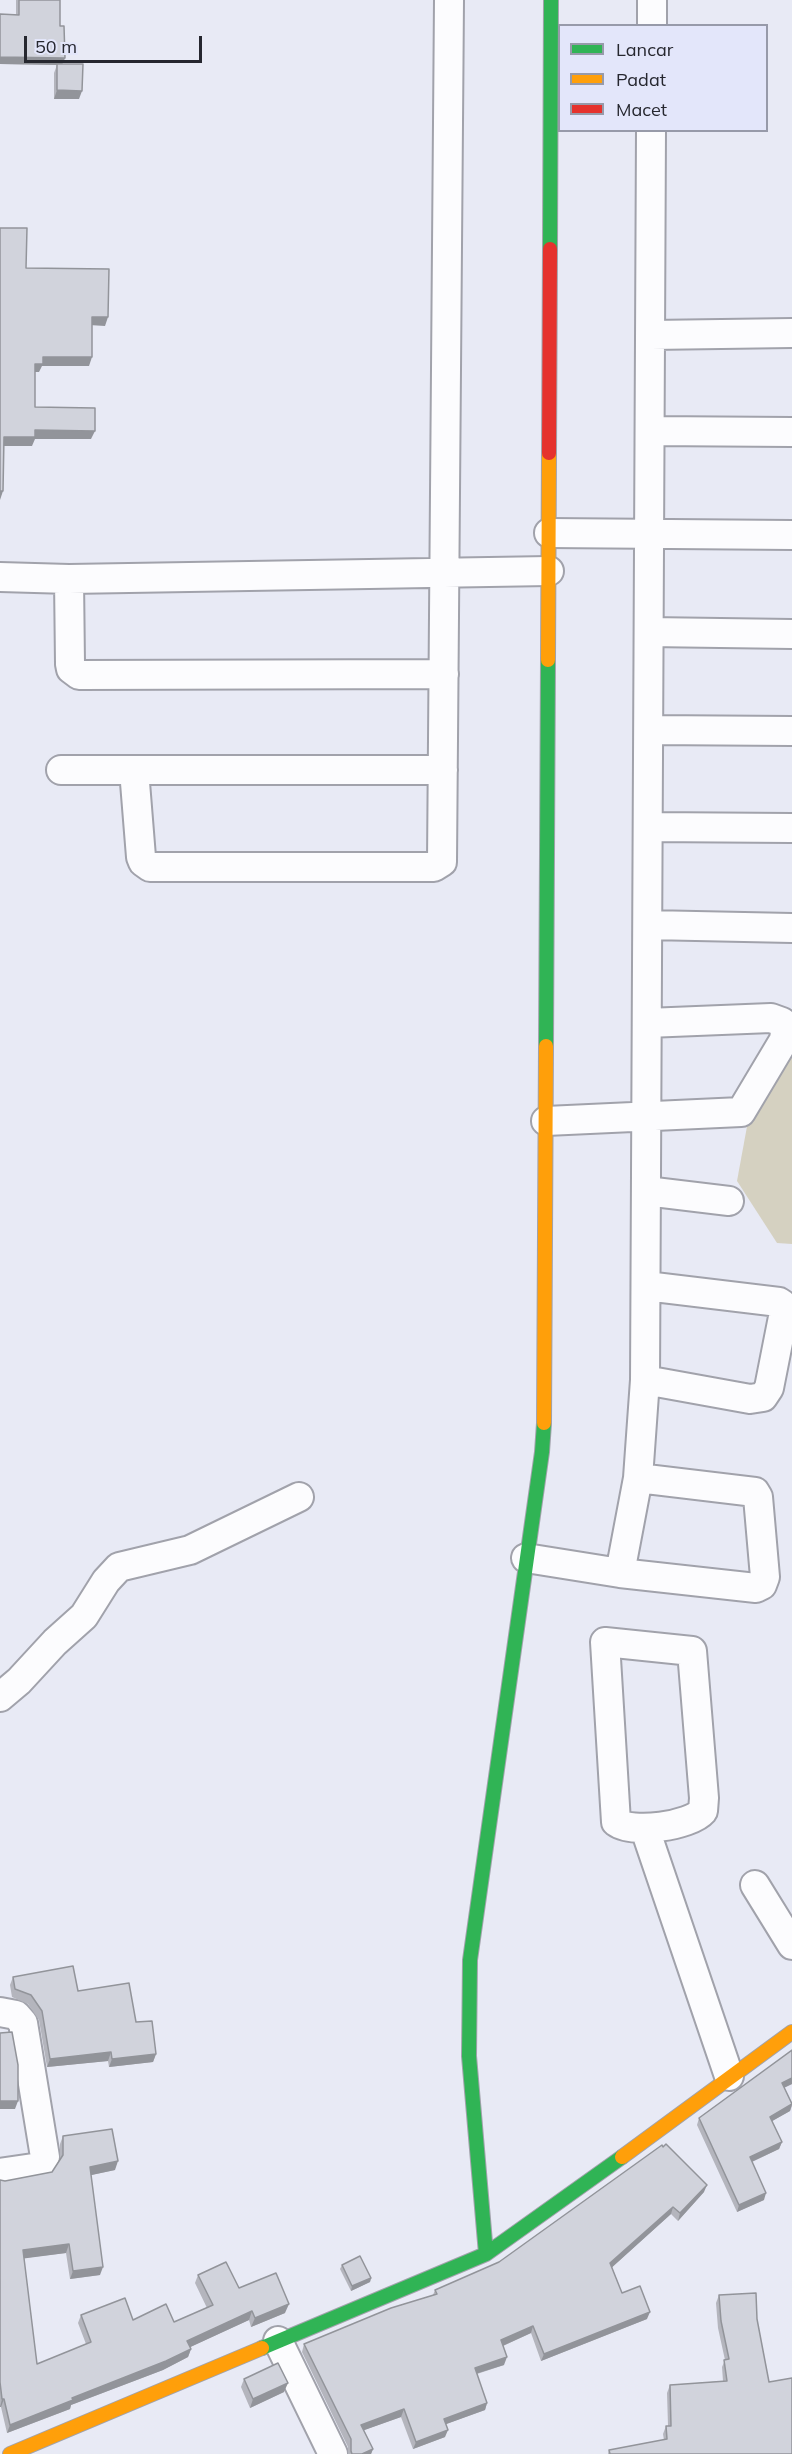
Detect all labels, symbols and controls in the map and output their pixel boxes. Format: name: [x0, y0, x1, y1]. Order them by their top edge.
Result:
scale bar: [27, 24, 206, 62]
legend: [558, 24, 768, 132]
text: 50 m: [35, 35, 77, 58]
text: Lancar: [616, 38, 673, 61]
text: Padat: [616, 68, 666, 91]
text: Macet: [616, 98, 667, 121]

